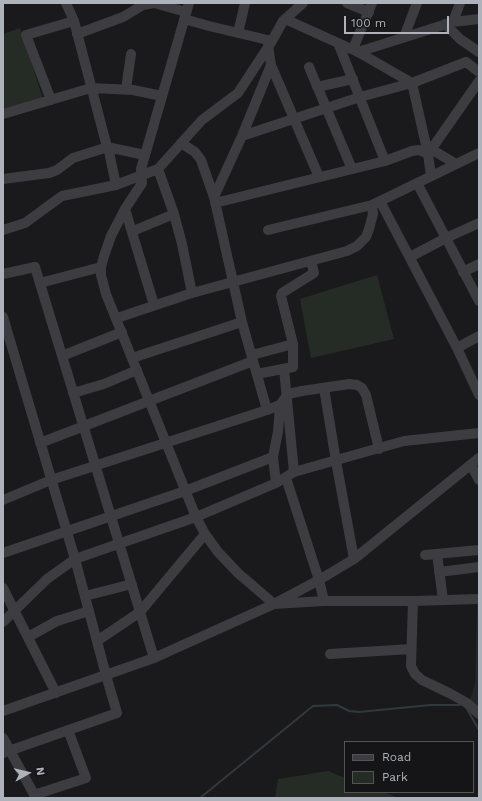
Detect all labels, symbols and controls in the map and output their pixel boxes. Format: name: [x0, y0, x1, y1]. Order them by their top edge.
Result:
scale bar: [346, 8, 451, 34]
text: 100 m: [351, 16, 386, 30]
legend: [344, 741, 474, 793]
text: Road: [382, 750, 411, 764]
north arrow: [8, 753, 48, 793]
text: N: [33, 766, 47, 776]
text: Park: [382, 770, 408, 784]

